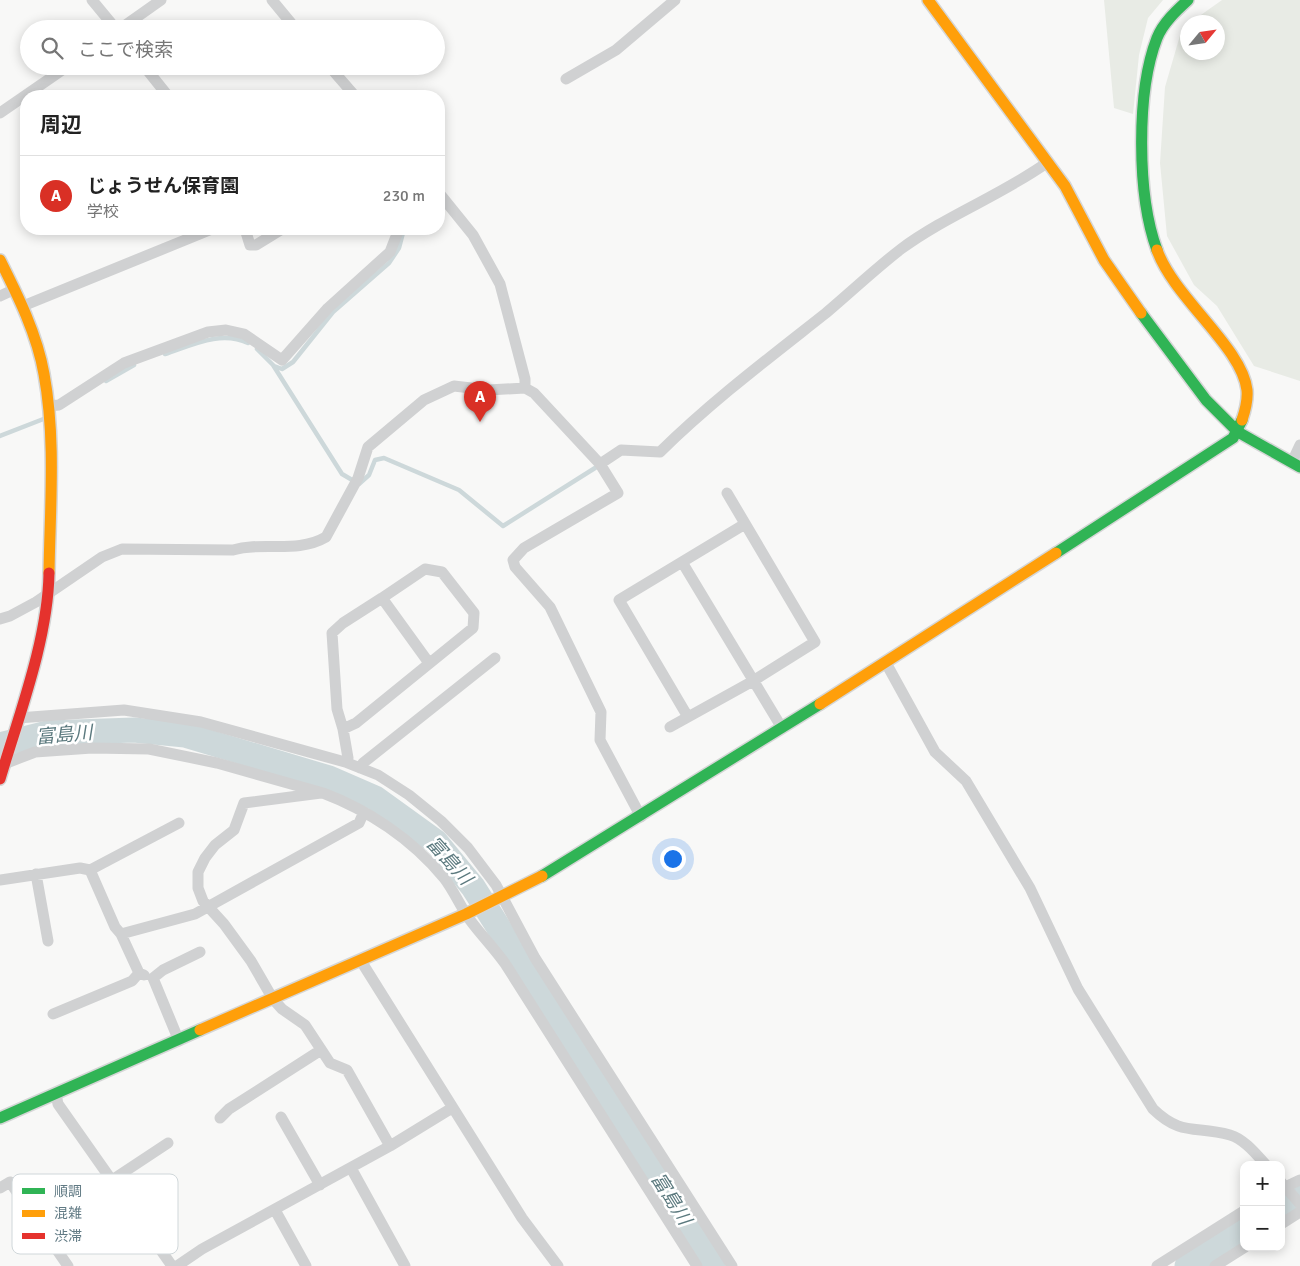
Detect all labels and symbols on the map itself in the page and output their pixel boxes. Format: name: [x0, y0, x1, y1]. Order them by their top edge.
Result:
north arrow: [1180, 15, 1225, 60]
pin: A: [464, 381, 496, 422]
water label: 富島川: [35, 720, 95, 749]
water label: 富島川: [421, 832, 478, 892]
your location: [660, 846, 686, 872]
water label: 富島川: [646, 1168, 697, 1231]
legend: [12, 1174, 178, 1254]
text: 順調: [54, 1183, 82, 1200]
text: 混雑: [54, 1205, 82, 1222]
text: 渋滞: [54, 1228, 82, 1245]

